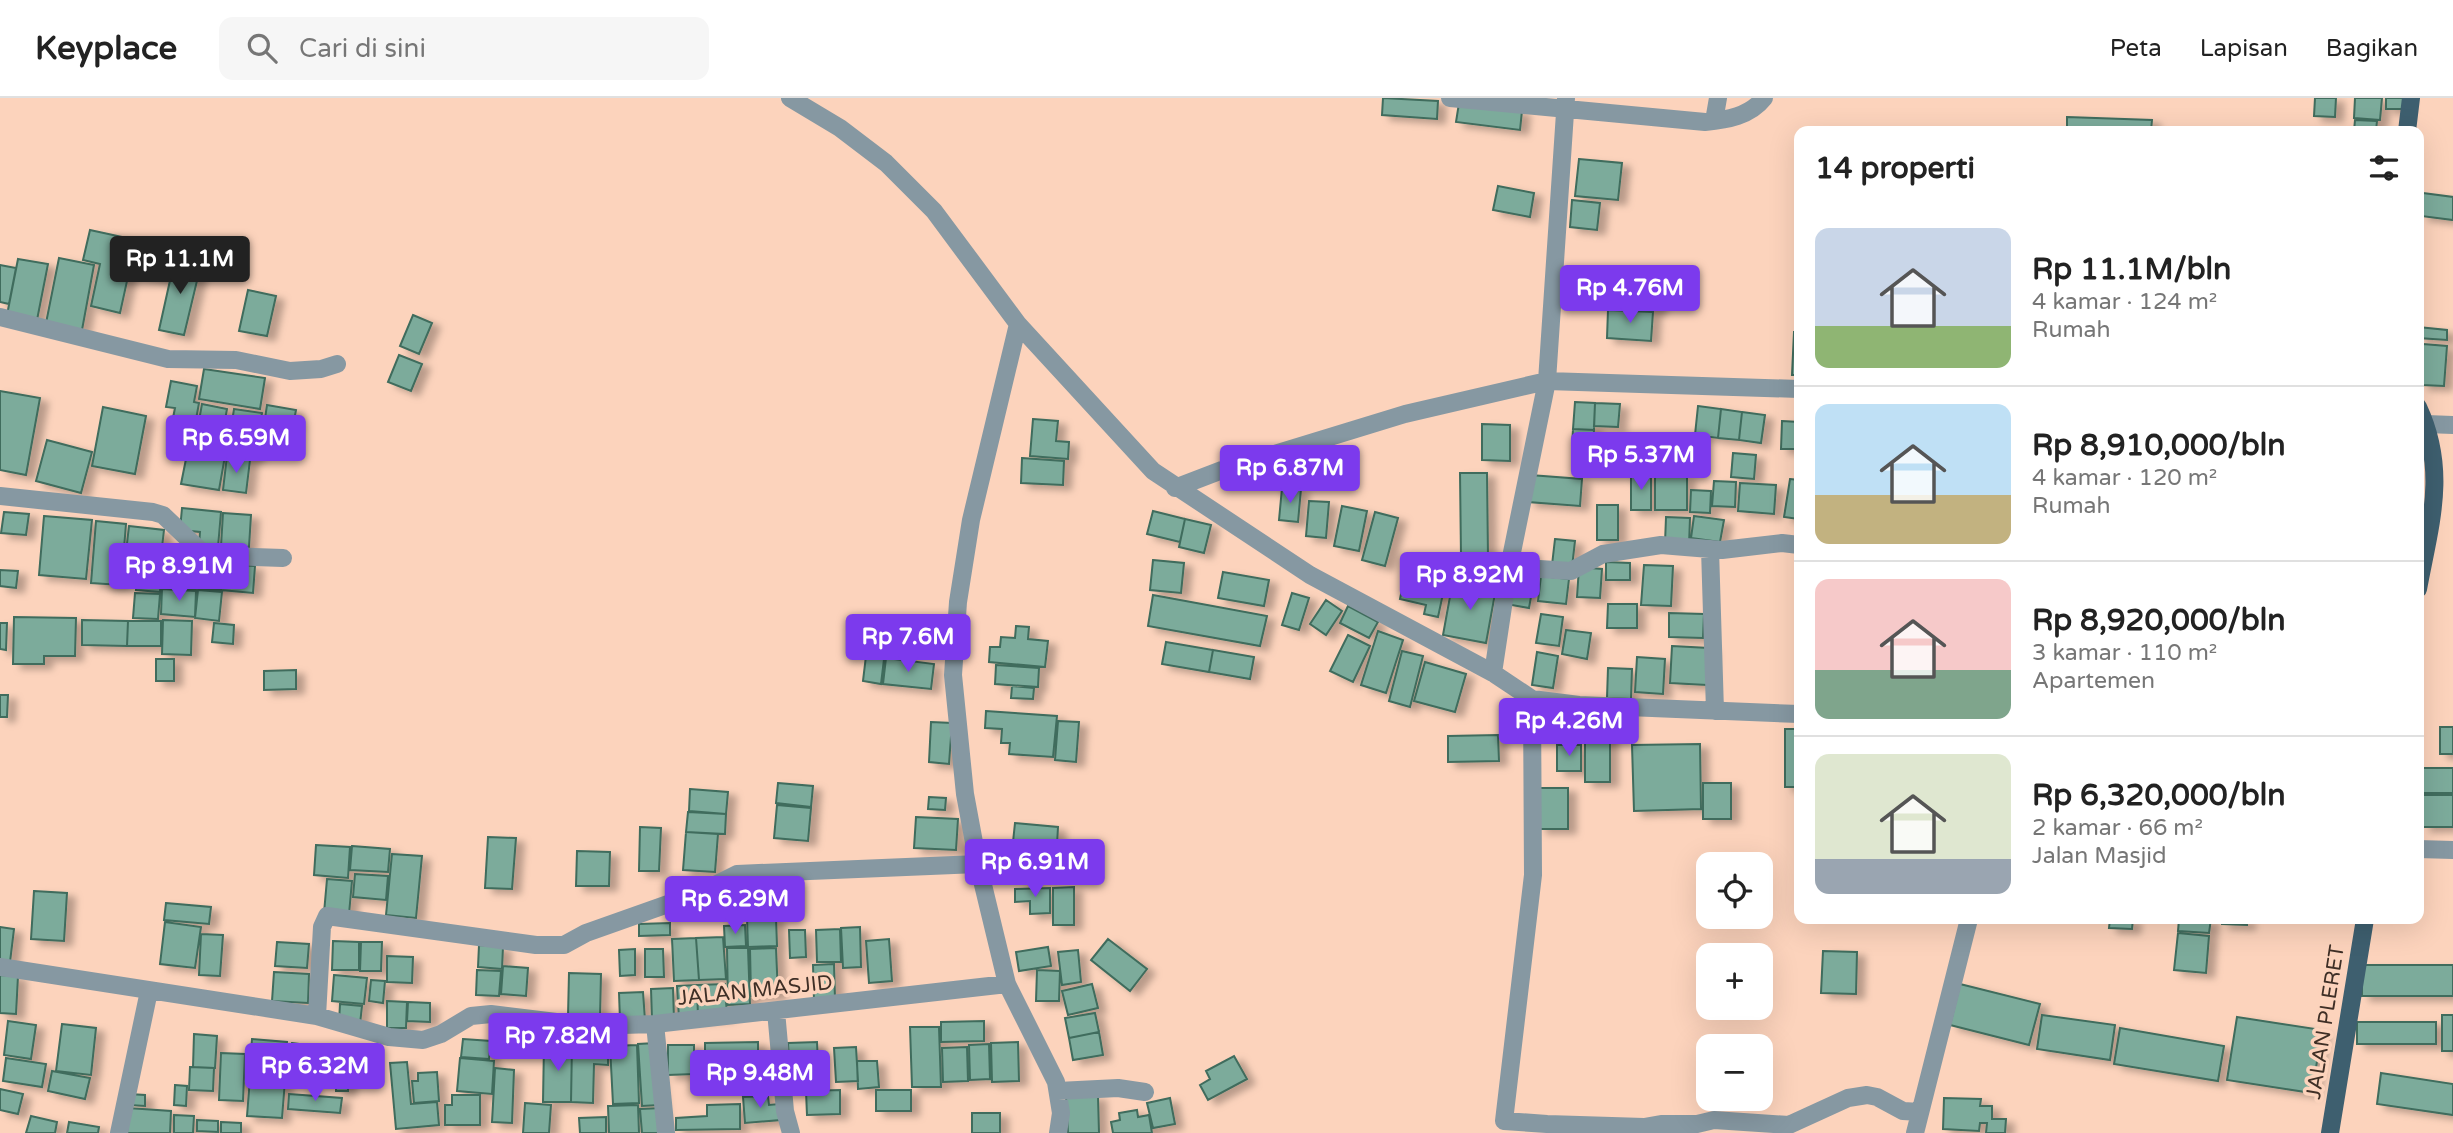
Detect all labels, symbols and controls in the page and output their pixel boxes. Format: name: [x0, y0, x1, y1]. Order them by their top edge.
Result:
search box: [219, 17, 709, 80]
text: Keyplace: [35, 29, 177, 68]
icon: search: [243, 29, 281, 67]
text: Cari di sini: [299, 33, 426, 64]
text: Peta: [2110, 34, 2162, 63]
text: Lapisan: [2200, 34, 2288, 63]
text: Bagikan: [2326, 34, 2418, 63]
icon: filters: [2365, 149, 2403, 187]
text: 14 properti: [1815, 150, 1975, 187]
pin: Rp 11.1M: [108, 236, 252, 296]
text: Rp 11.1M: [126, 245, 234, 273]
text: Rp 11.1M/bln: [2032, 251, 2231, 288]
icon: home: [1871, 256, 1955, 340]
pin: Rp 4.76M: [1558, 266, 1702, 325]
text: Rp 4.76M: [1576, 274, 1684, 302]
text: 4 kamar · 124 m²: [2032, 288, 2217, 316]
text: Rumah: [2032, 316, 2110, 344]
pin: Rp 6.59M: [164, 416, 308, 475]
text: Rp 6.59M: [182, 424, 290, 452]
text: Rp 8,910,000/bln: [2032, 427, 2286, 464]
pin: Rp 5.37M: [1569, 432, 1713, 492]
icon: home: [1871, 432, 1955, 516]
text: Rp 5.37M: [1587, 441, 1695, 469]
pin: Rp 6.87M: [1218, 446, 1362, 505]
text: Rp 6.87M: [1236, 454, 1344, 482]
text: 4 kamar · 120 m²: [2032, 464, 2217, 492]
text: Rumah: [2032, 492, 2110, 520]
pin: Rp 8.91M: [107, 544, 251, 603]
text: Rp 8.91M: [125, 552, 233, 580]
pin: Rp 8.92M: [1398, 552, 1542, 612]
text: Rp 8.92M: [1416, 561, 1524, 589]
text: Rp 8,920,000/bln: [2032, 602, 2286, 639]
icon: home: [1871, 607, 1955, 691]
pin: Rp 7.6M: [843, 614, 973, 674]
text: Rp 7.6M: [862, 623, 954, 651]
text: 3 kamar · 110 m²: [2032, 639, 2217, 667]
text: Apartemen: [2032, 667, 2155, 695]
pin: Rp 4.26M: [1497, 698, 1641, 758]
text: Rp 4.26M: [1515, 707, 1623, 735]
text: Rp 6,320,000/bln: [2032, 777, 2286, 814]
icon: home: [1871, 782, 1955, 866]
text: 2 kamar · 66 m²: [2032, 814, 2203, 842]
pin: Rp 6.91M: [963, 840, 1107, 899]
text: Jalan Masjid: [2032, 842, 2167, 870]
text: Rp 6.91M: [981, 848, 1089, 876]
map controls: [1696, 852, 1773, 1111]
button: locate: [1696, 852, 1773, 929]
pin: Rp 6.29M: [663, 876, 807, 936]
text: Rp 6.29M: [681, 885, 789, 913]
button: +: [1696, 943, 1773, 1020]
street label: JALAN PLERET: [2301, 943, 2350, 1101]
street label: JALAN MASJID: [676, 970, 834, 1011]
pin: Rp 7.82M: [486, 1014, 630, 1073]
text: Rp 7.82M: [504, 1022, 612, 1050]
button: −: [1696, 1034, 1773, 1111]
pin: Rp 6.32M: [243, 1044, 387, 1103]
pin: Rp 9.48M: [688, 1051, 832, 1110]
text: Rp 6.32M: [261, 1052, 369, 1080]
text: Rp 9.48M: [706, 1059, 814, 1087]

